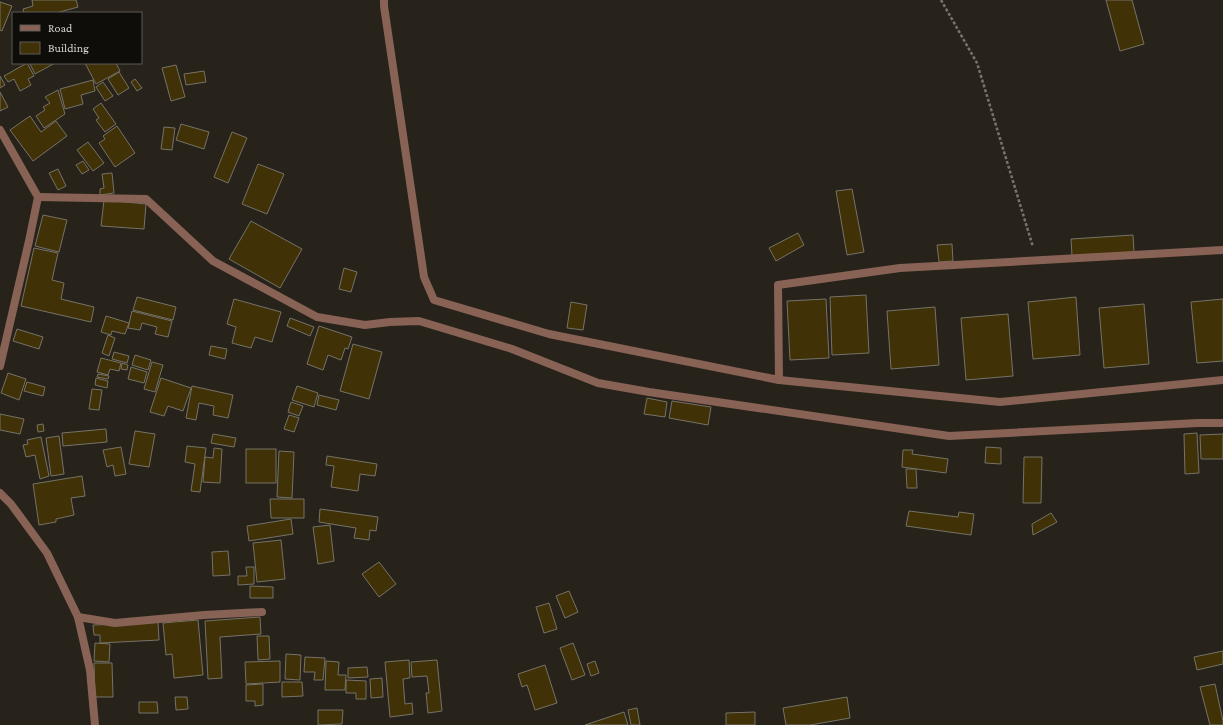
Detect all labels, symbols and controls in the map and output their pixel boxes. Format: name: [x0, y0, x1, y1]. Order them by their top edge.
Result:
legend: [12, 12, 142, 64]
text: Road: [48, 21, 73, 35]
text: Building: [48, 41, 89, 55]

